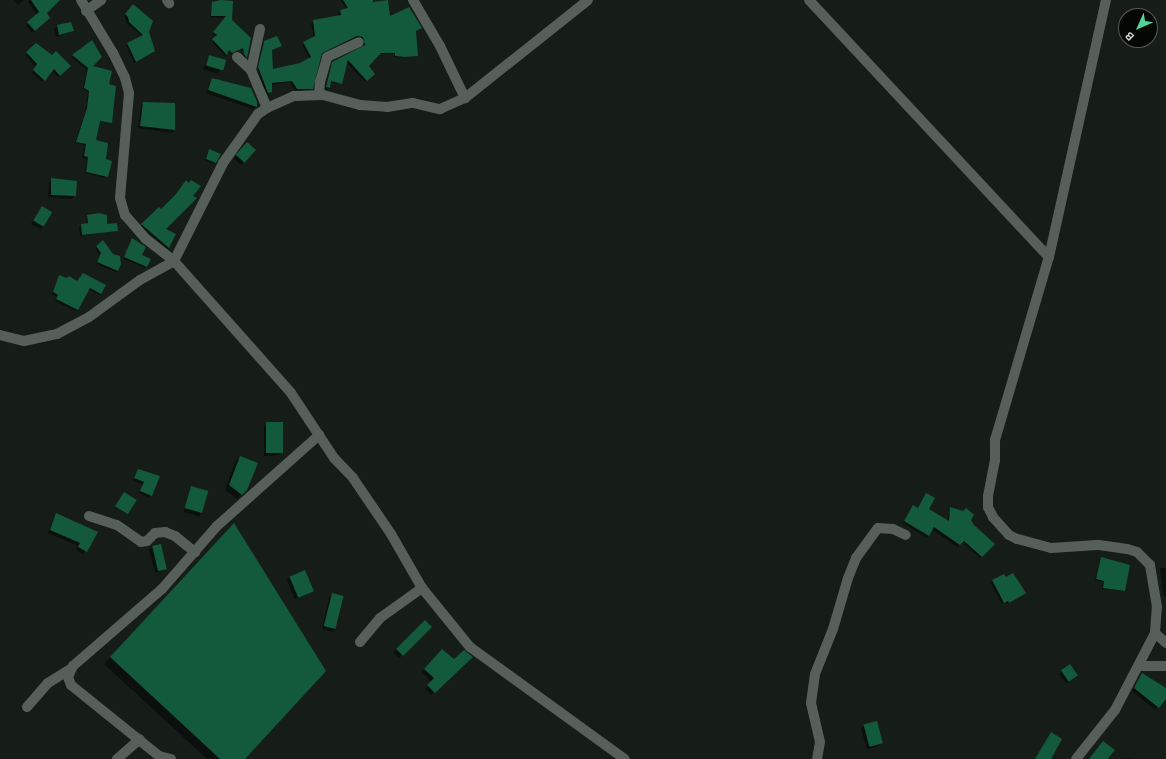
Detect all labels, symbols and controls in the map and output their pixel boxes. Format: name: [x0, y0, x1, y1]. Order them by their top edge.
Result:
north arrow: [1118, 8, 1158, 48]
text: B: [1123, 28, 1138, 43]

